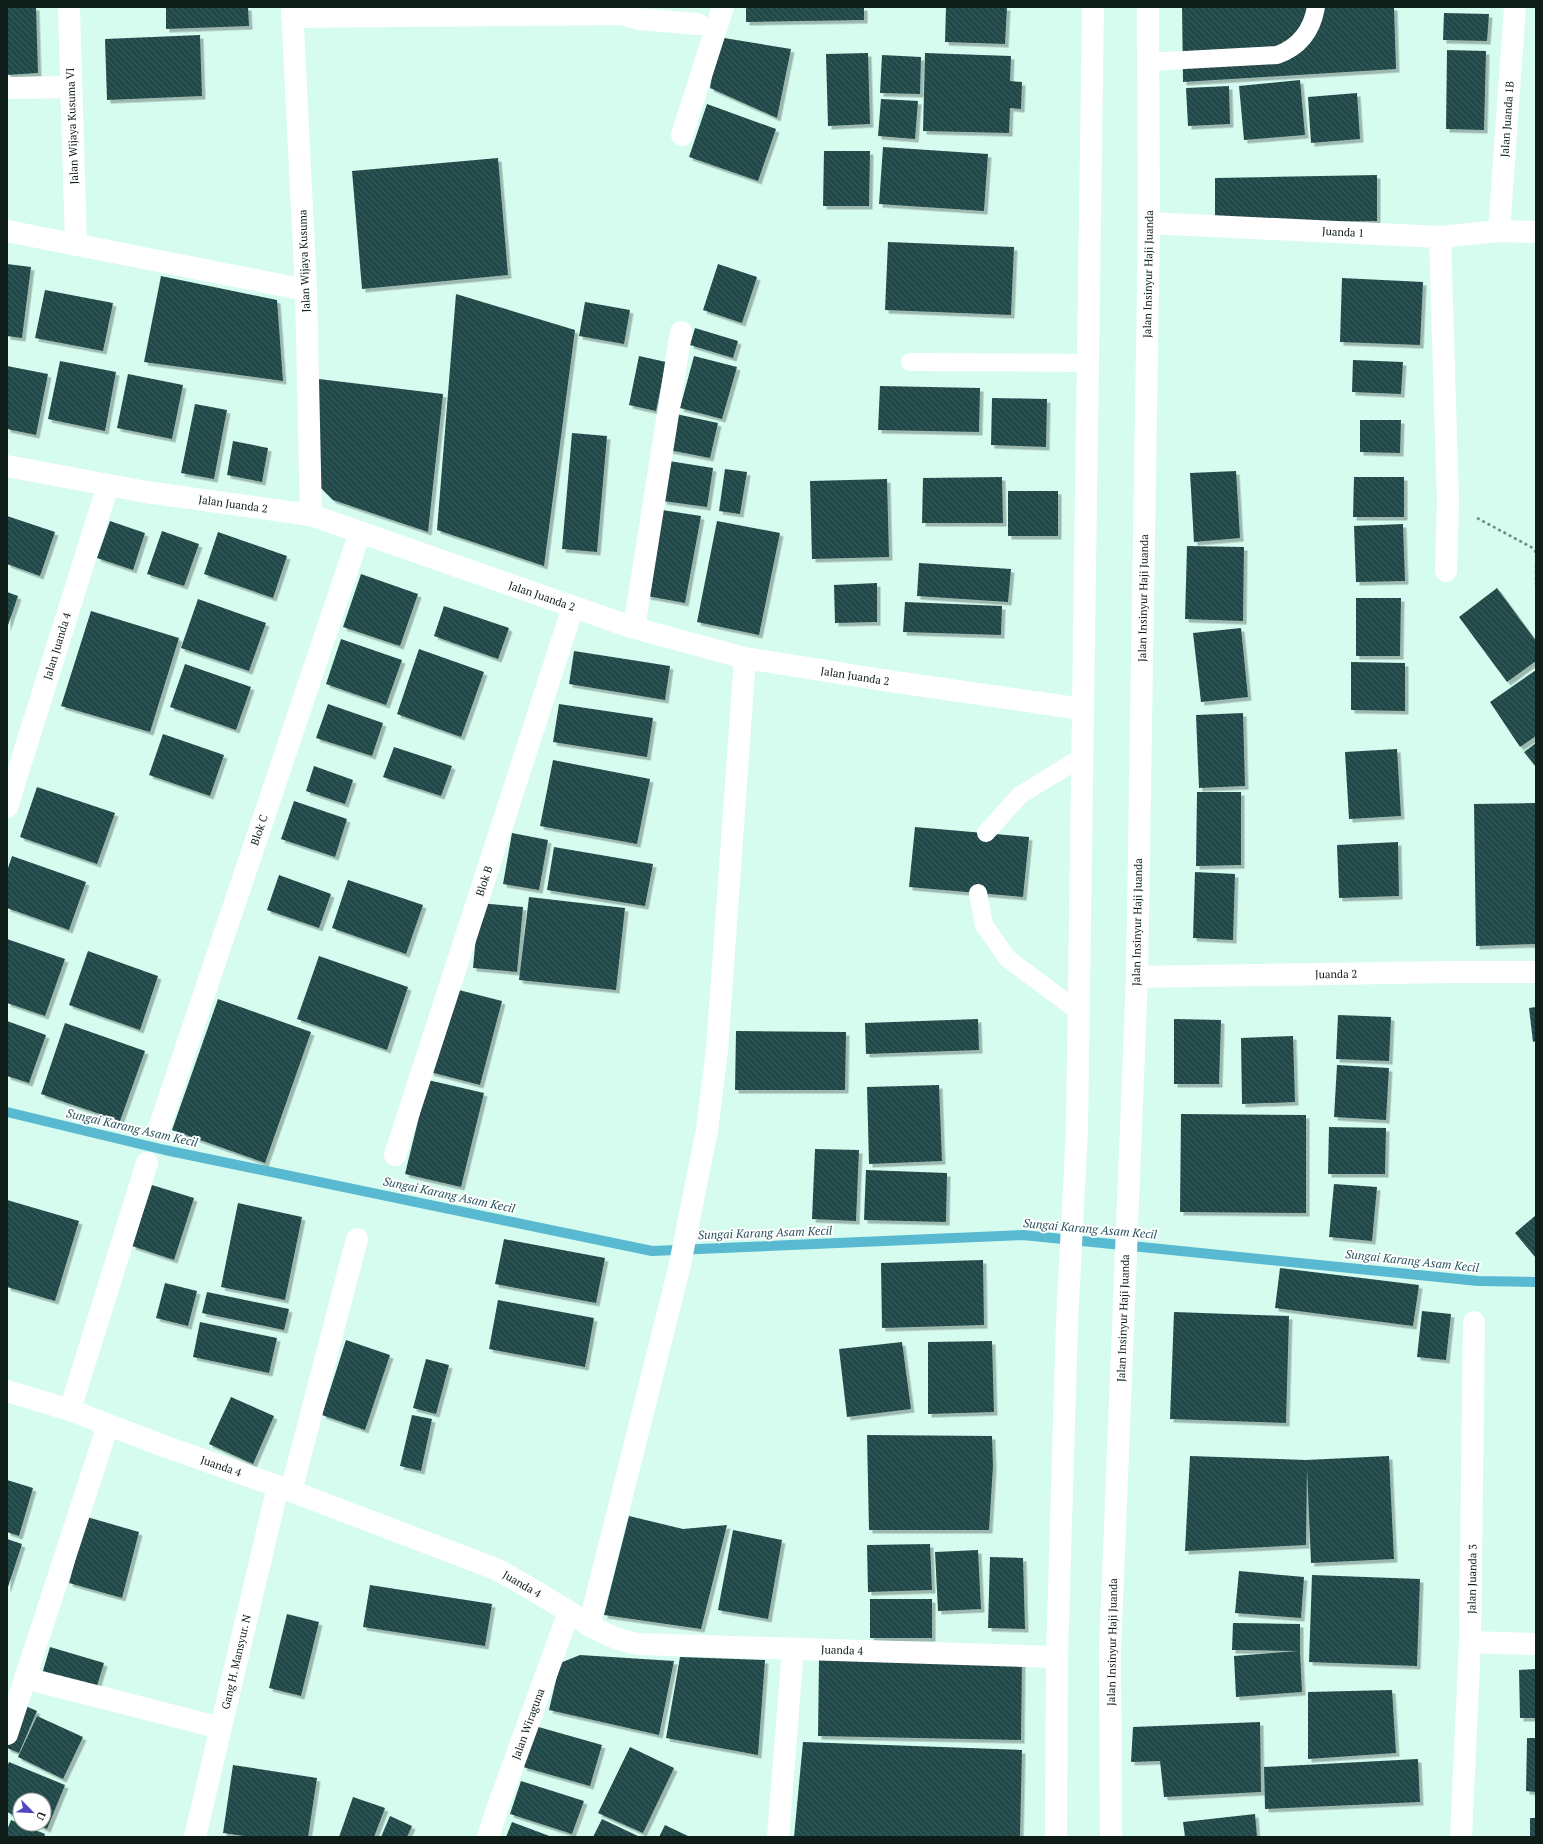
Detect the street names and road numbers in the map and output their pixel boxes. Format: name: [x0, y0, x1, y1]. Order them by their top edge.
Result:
street label: Jalan Wijaya Kusuma VI: [63, 67, 81, 185]
street label: Jalan Juanda 1B: [1497, 80, 1517, 158]
street label: Jalan Wijaya Kusuma: [295, 209, 313, 313]
street label: Jalan Insinyur Haji Juanda: [1140, 210, 1156, 338]
street label: Juanda 1: [1321, 224, 1365, 240]
street label: Jalan Juanda 2: [197, 492, 269, 516]
street label: Jalan Insinyur Haji Juanda: [1135, 534, 1151, 662]
street label: Jalan Juanda 2: [507, 578, 577, 614]
street label: Jalan Juanda 4: [40, 610, 74, 681]
street label: Jalan Juanda 2: [819, 664, 891, 688]
street label: Blok C: [247, 813, 271, 847]
street label: Jalan Insinyur Haji Juanda: [1129, 858, 1145, 986]
street label: Blok B: [473, 864, 496, 898]
street label: Juanda 2: [1315, 967, 1357, 981]
street label: Jalan Insinyur Haji Juanda: [1114, 1254, 1132, 1382]
street label: Juanda 4: [199, 1452, 243, 1480]
street label: Jalan Juanda 3: [1464, 1544, 1480, 1614]
street label: Juanda 4: [500, 1567, 544, 1601]
street label: Jalan Insinyur Haji Juanda: [1104, 1578, 1120, 1706]
street label: Gang H. Mansyur. N: [218, 1613, 254, 1711]
street label: Juanda 4: [821, 1642, 864, 1658]
street label: Jalan Wiraguna: [509, 1686, 548, 1762]

